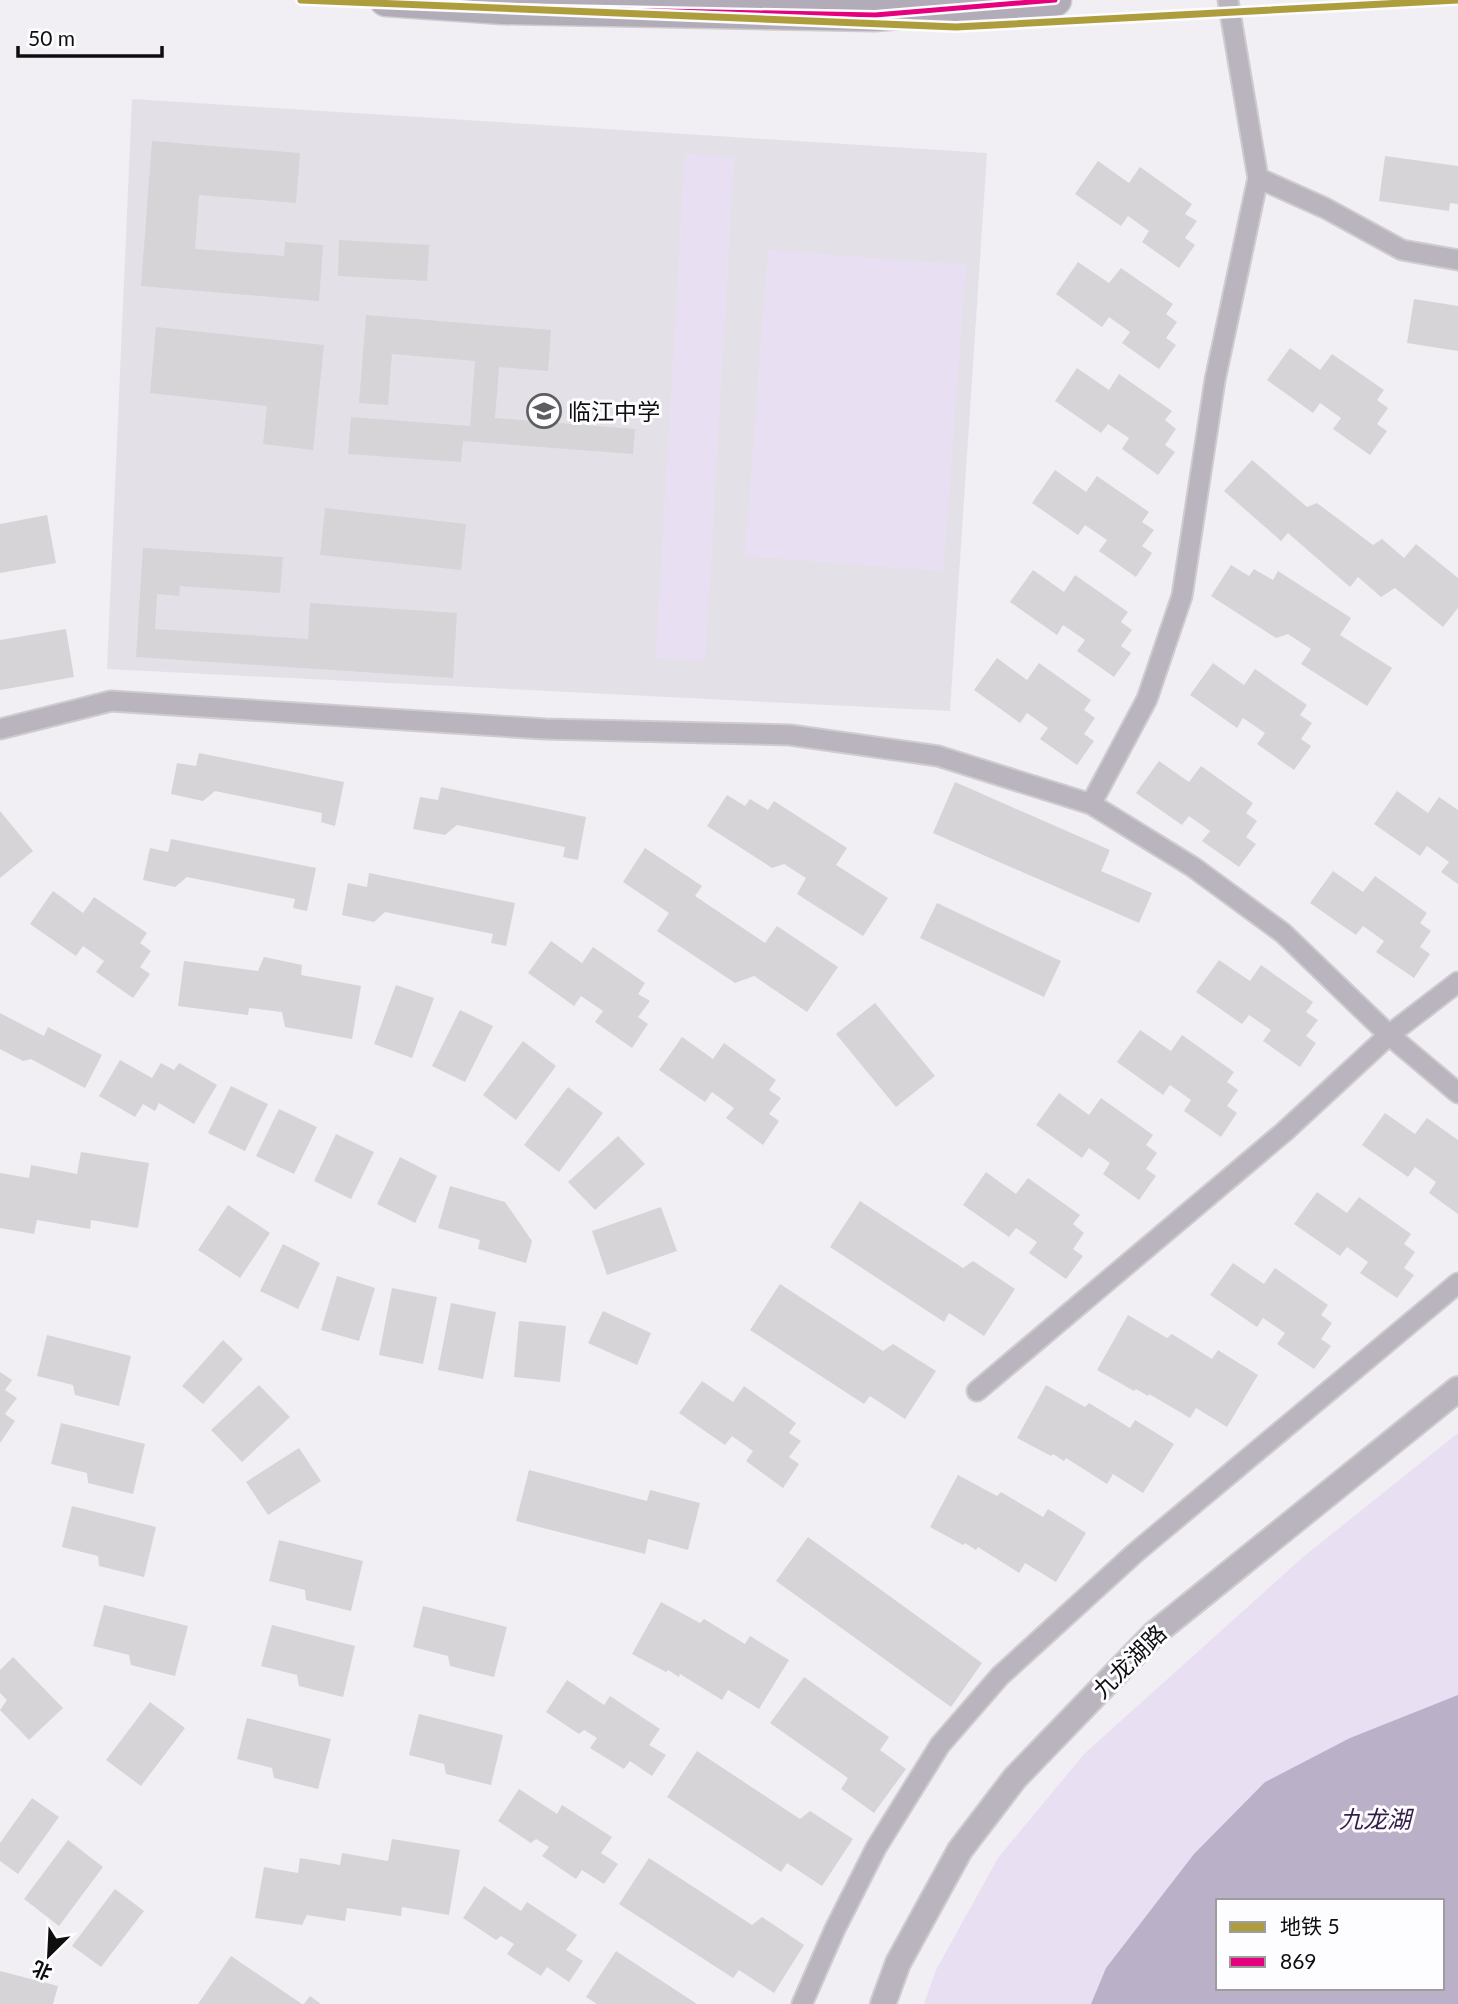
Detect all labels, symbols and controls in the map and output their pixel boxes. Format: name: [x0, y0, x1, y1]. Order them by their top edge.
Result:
scale bar: [18, 14, 161, 58]
text: 50 m: [28, 25, 75, 50]
school or university icon: 临江中学: [525, 392, 563, 430]
place label: 临江中学: [568, 397, 660, 425]
street label: 九龙湖路: [1087, 1619, 1171, 1703]
water label: 九龙湖: [1339, 1804, 1415, 1833]
legend: [1216, 1899, 1444, 1990]
text: 地铁 5: [1280, 1913, 1340, 1938]
north arrow: [14, 1920, 84, 1990]
text: 869: [1280, 1948, 1317, 1973]
text: 北: [29, 1957, 55, 1985]

